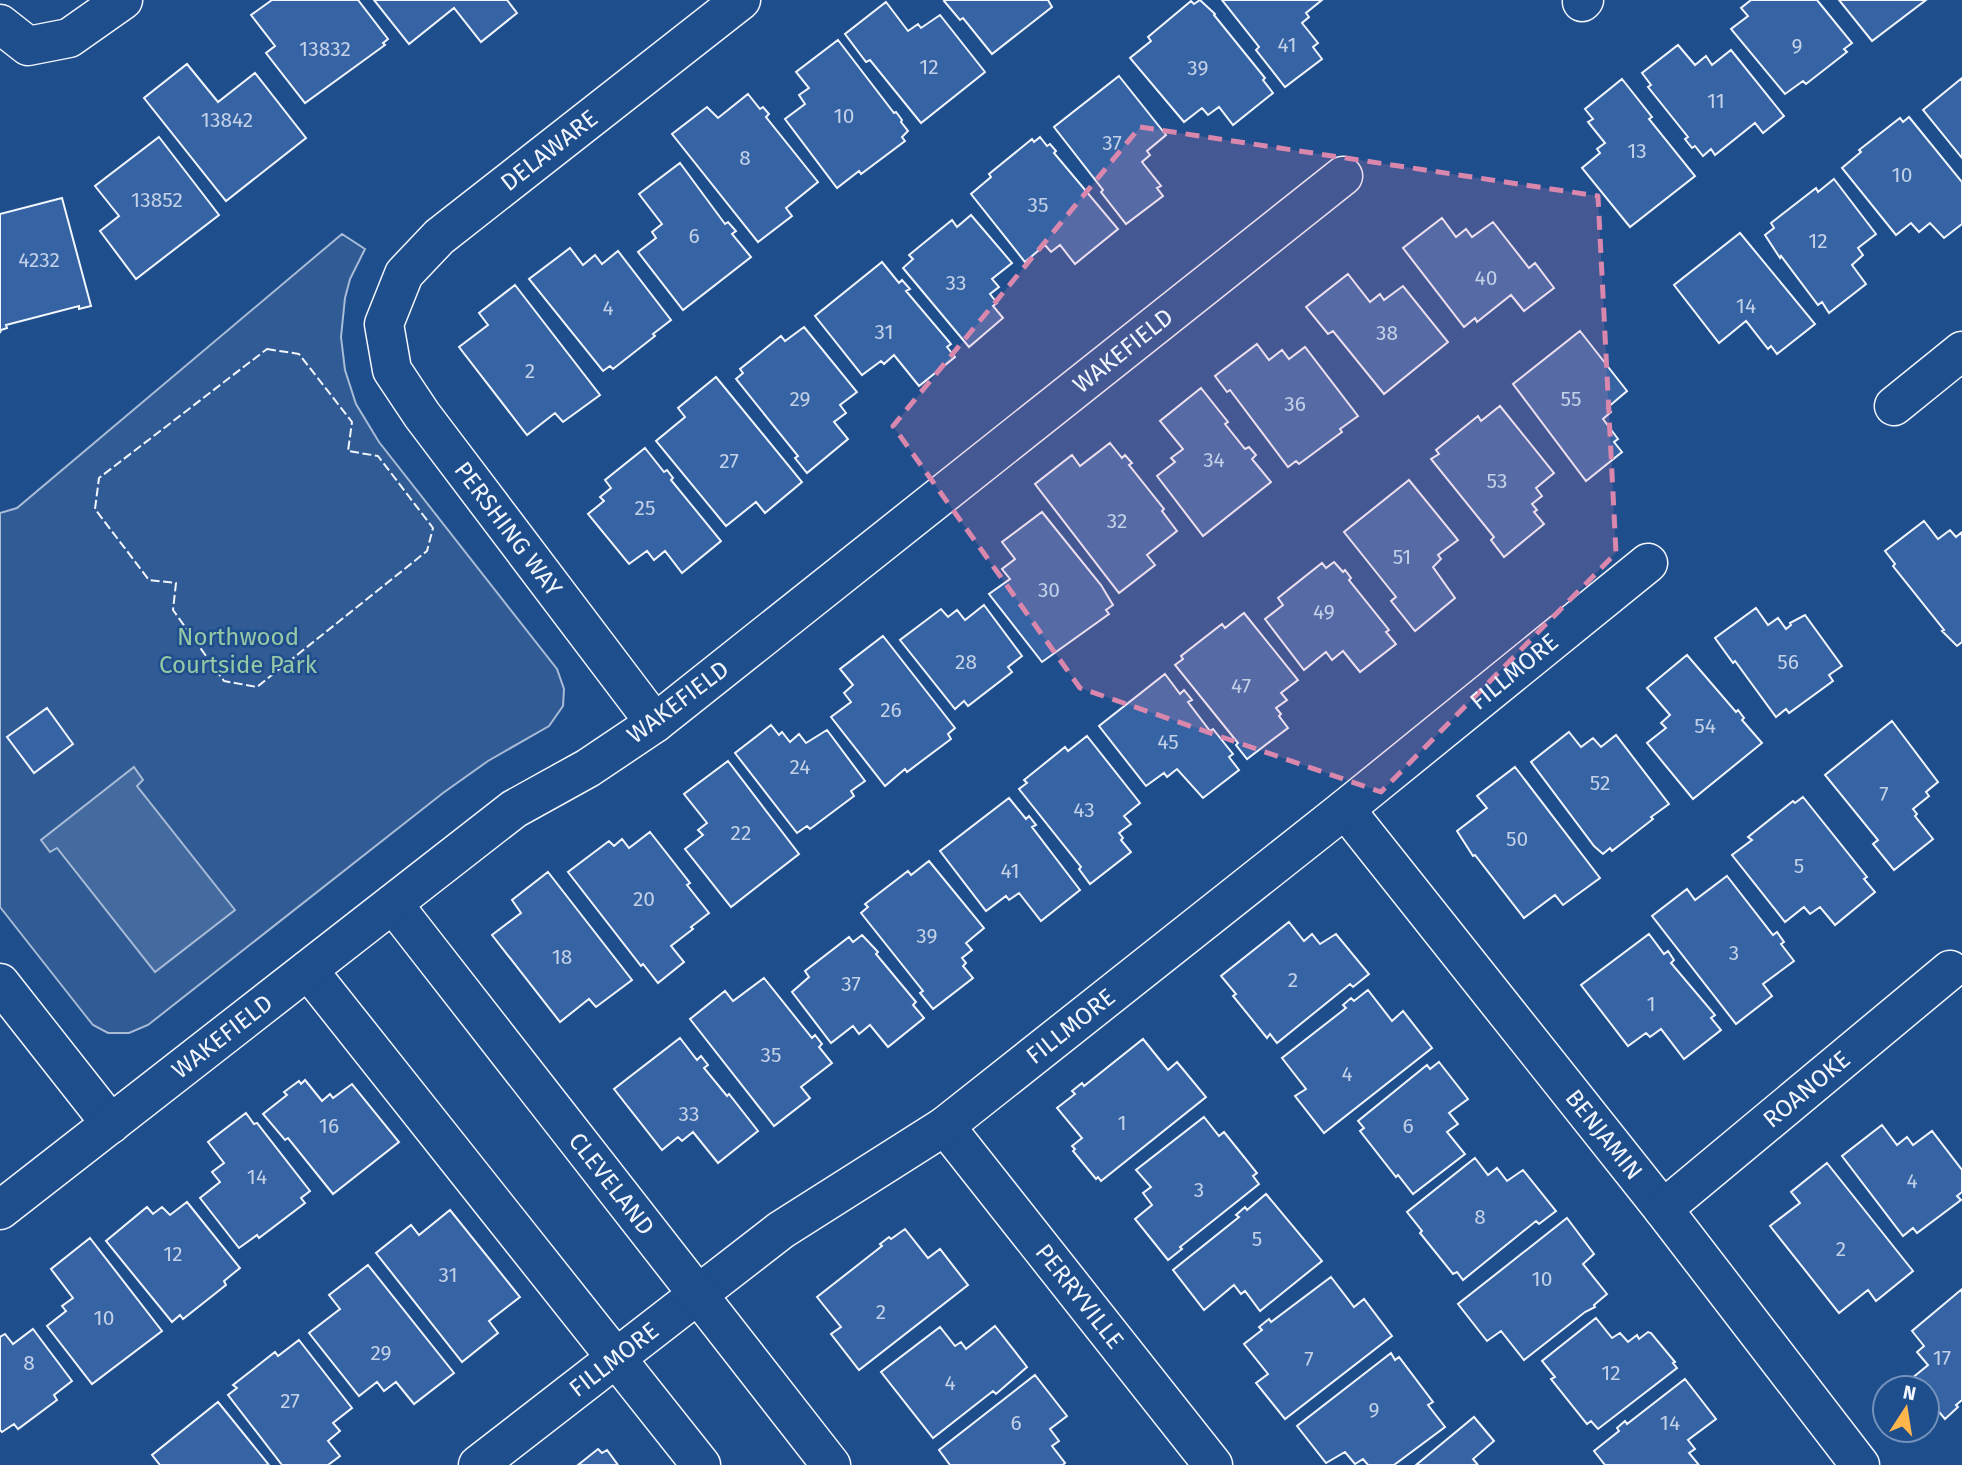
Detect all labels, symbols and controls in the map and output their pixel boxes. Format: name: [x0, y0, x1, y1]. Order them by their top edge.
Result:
house number: 41: [1277, 32, 1297, 58]
house number: 9: [1791, 33, 1803, 59]
house number: 13832: [299, 36, 351, 62]
house number: 12: [919, 54, 939, 80]
house number: 39: [1187, 55, 1209, 81]
house number: 11: [1707, 88, 1725, 114]
house number: 10: [834, 103, 854, 129]
street label: DELAWARE: [495, 104, 603, 197]
house number: 13842: [201, 107, 253, 133]
house number: 37: [1102, 130, 1122, 156]
house number: 13: [1627, 138, 1647, 164]
house number: 8: [739, 145, 751, 171]
house number: 10: [1892, 162, 1912, 188]
house number: 13852: [131, 187, 183, 213]
house number: 35: [1028, 192, 1049, 218]
house number: 6: [688, 223, 700, 249]
house number: 12: [1808, 228, 1828, 254]
house number: 4232: [18, 247, 60, 273]
house number: 40: [1475, 265, 1497, 291]
house number: 33: [946, 270, 966, 296]
house number: 14: [1736, 293, 1756, 319]
house number: 4: [602, 295, 614, 321]
street label: WAKEFIELD: [1068, 303, 1179, 399]
house number: 31: [874, 319, 894, 345]
house number: 38: [1376, 320, 1398, 346]
house number: 2: [525, 358, 535, 384]
house number: 29: [789, 386, 811, 412]
house number: 55: [1561, 386, 1581, 412]
house number: 36: [1284, 391, 1306, 417]
house number: 34: [1203, 447, 1225, 473]
house number: 27: [719, 448, 739, 474]
street label: PERSHING WAY: [448, 456, 568, 602]
house number: 53: [1487, 468, 1507, 494]
house number: 25: [635, 495, 655, 521]
house number: 32: [1107, 508, 1127, 534]
house number: 51: [1393, 544, 1411, 570]
house number: 30: [1038, 577, 1060, 603]
house number: 49: [1313, 599, 1335, 625]
park label: Northwood Courtside Park: [159, 623, 318, 679]
street label: FILLMORE: [1465, 628, 1564, 716]
house number: 28: [955, 649, 977, 675]
house number: 56: [1777, 649, 1799, 675]
street label: WAKEFIELD: [622, 655, 734, 749]
house number: 47: [1231, 673, 1251, 699]
house number: 26: [880, 697, 902, 723]
house number: 54: [1694, 713, 1716, 739]
house number: 45: [1157, 729, 1179, 755]
house number: 24: [790, 754, 811, 780]
house number: 52: [1590, 770, 1610, 796]
house number: 7: [1879, 781, 1889, 807]
house number: 43: [1073, 797, 1095, 823]
house number: 22: [731, 820, 751, 846]
house number: 50: [1506, 826, 1528, 852]
house number: 5: [1794, 853, 1804, 879]
house number: 41: [1000, 858, 1020, 884]
house number: 20: [633, 886, 655, 912]
house number: 39: [916, 923, 938, 949]
house number: 3: [1729, 940, 1739, 966]
house number: 18: [552, 944, 572, 970]
house number: 2: [1288, 967, 1298, 993]
house number: 37: [841, 971, 861, 997]
street label: FILLMORE: [1021, 983, 1121, 1070]
street label: WAKEFIELD: [167, 989, 278, 1084]
house number: 1: [1646, 991, 1656, 1017]
house number: 35: [761, 1042, 782, 1068]
street label: ROANOKE: [1758, 1045, 1856, 1134]
house number: 4: [1341, 1061, 1353, 1087]
street label: BENJAMIN: [1560, 1084, 1648, 1185]
house number: 33: [679, 1101, 699, 1127]
house number: 1: [1117, 1110, 1127, 1136]
house number: 16: [319, 1113, 339, 1139]
house number: 6: [1402, 1113, 1414, 1139]
street label: CLEVELAND: [563, 1127, 660, 1241]
house number: 14: [247, 1164, 267, 1190]
house number: 4: [1906, 1168, 1918, 1194]
house number: 3: [1194, 1177, 1204, 1203]
house number: 8: [1474, 1204, 1486, 1230]
house number: 5: [1252, 1226, 1262, 1252]
house number: 2: [1836, 1236, 1846, 1262]
street label: PERRYVILLE: [1030, 1238, 1130, 1354]
house number: 12: [163, 1241, 183, 1267]
house number: 31: [438, 1262, 458, 1288]
house number: 10: [1532, 1266, 1552, 1292]
house number: 2: [876, 1299, 886, 1325]
house number: 10: [94, 1305, 114, 1331]
street label: FILLMORE: [564, 1316, 664, 1403]
house number: 29: [370, 1340, 392, 1366]
house number: 17: [1933, 1345, 1951, 1371]
house number: 7: [1304, 1346, 1314, 1372]
house number: 8: [23, 1350, 35, 1376]
house number: 12: [1601, 1360, 1621, 1386]
house number: 4: [944, 1370, 956, 1396]
north arrow: [1871, 1374, 1941, 1444]
text: N: [1901, 1380, 1918, 1405]
house number: 27: [280, 1388, 300, 1414]
house number: 9: [1368, 1397, 1380, 1423]
house number: 6: [1010, 1410, 1022, 1436]
house number: 14: [1660, 1410, 1680, 1436]

